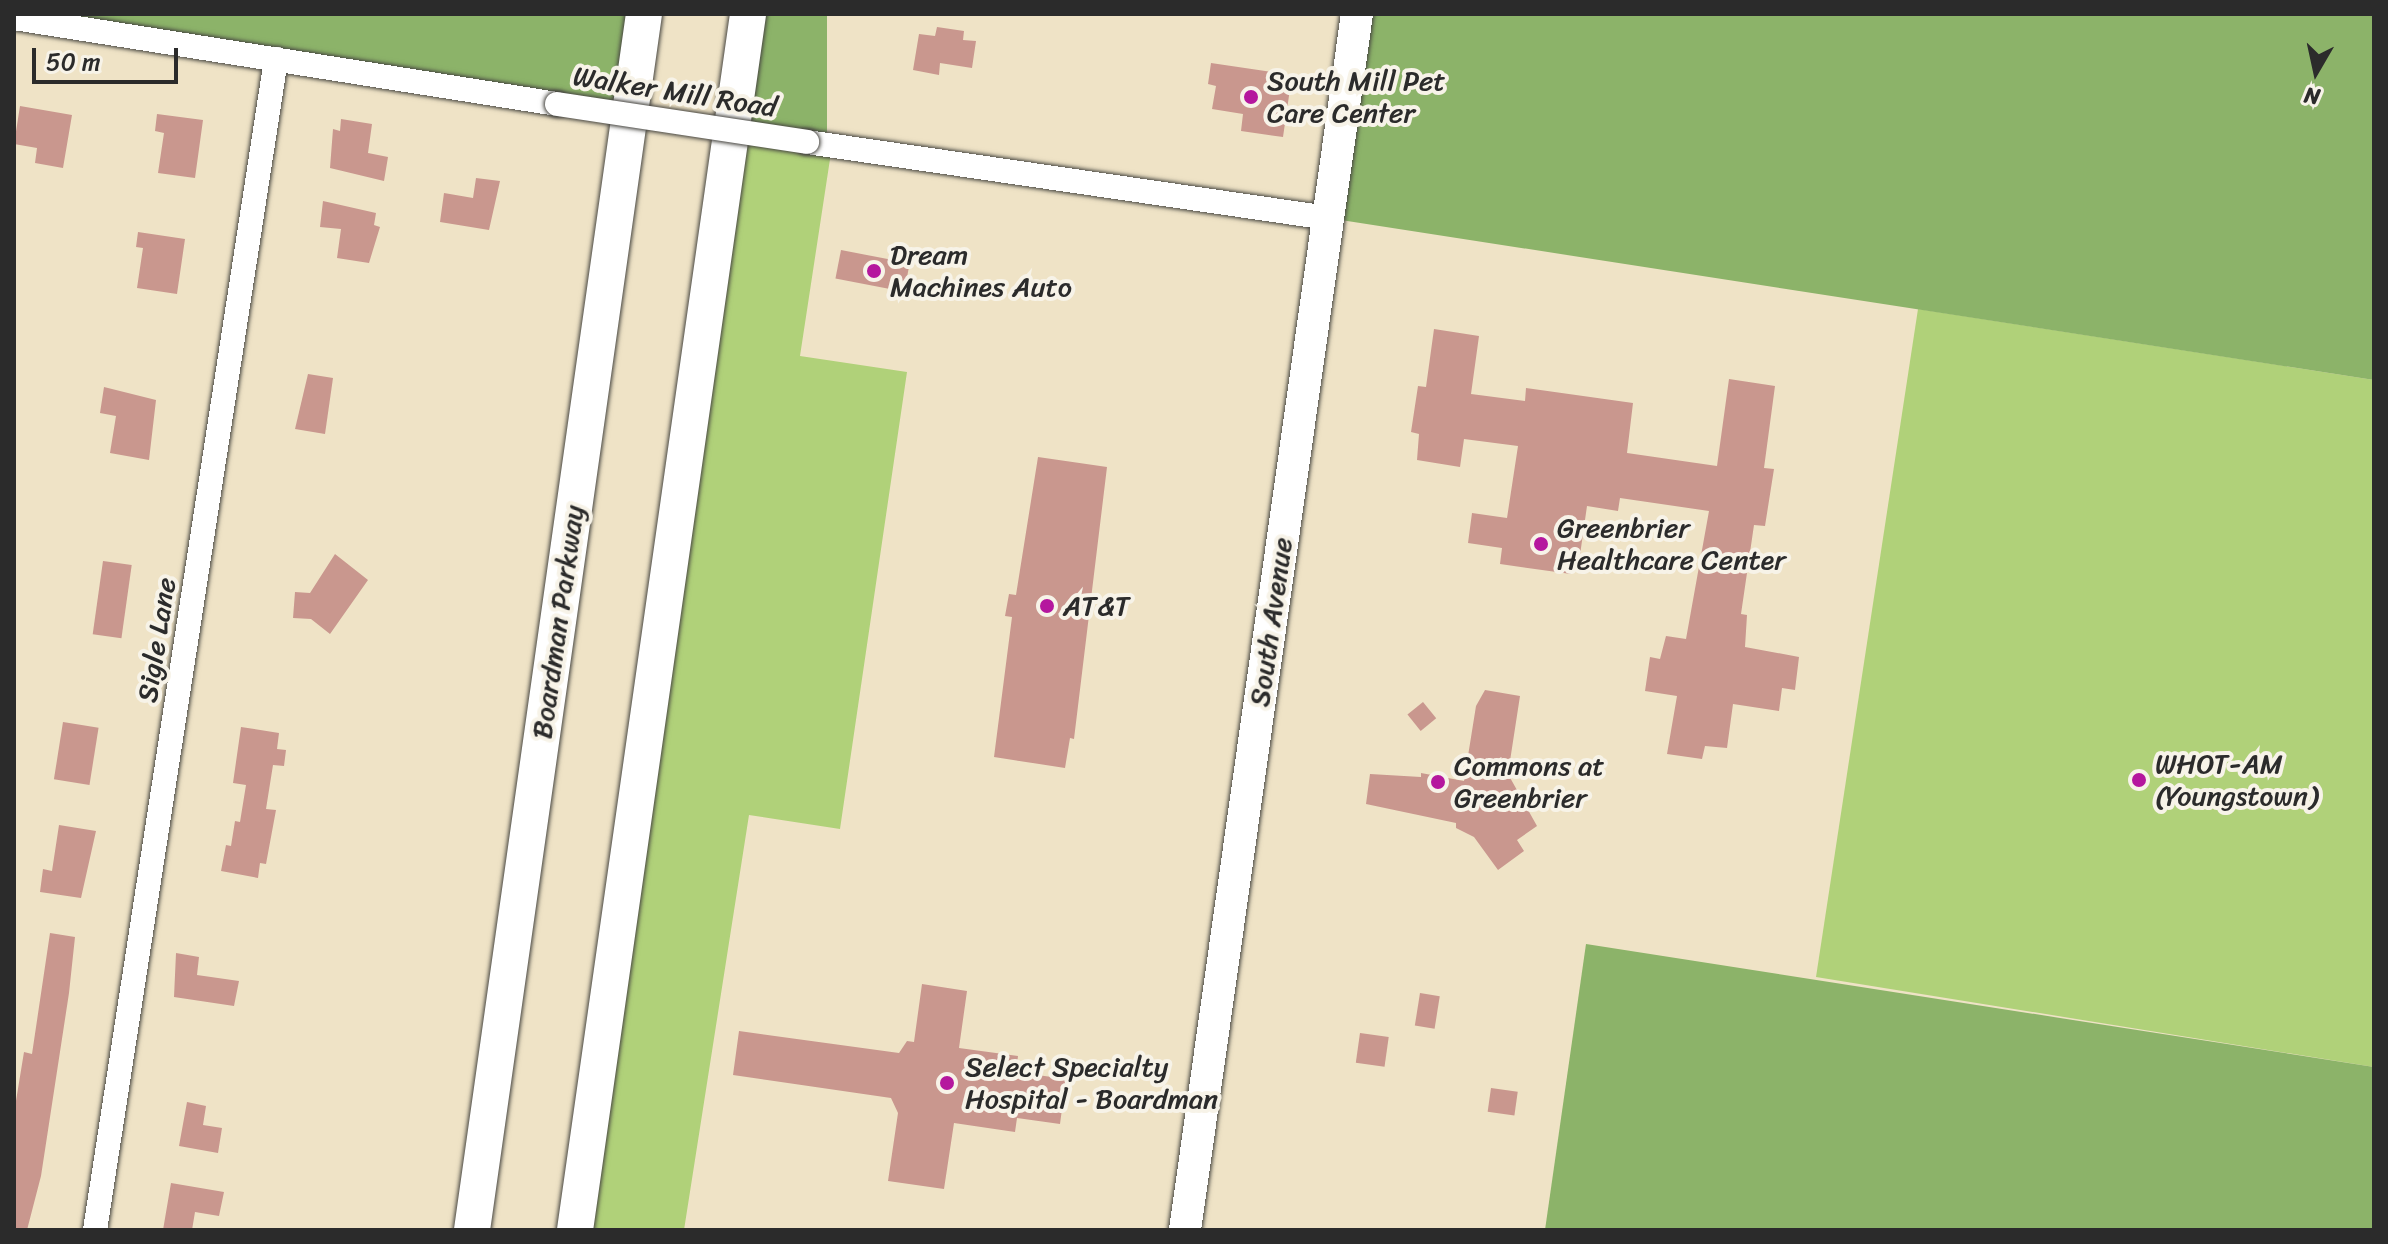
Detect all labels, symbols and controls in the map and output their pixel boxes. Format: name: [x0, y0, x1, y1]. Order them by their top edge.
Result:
scale bar: [36, 32, 182, 82]
north arrow: [2276, 32, 2356, 112]
text: 50 m: [46, 41, 101, 83]
street label: Walker Mill Road: [571, 59, 779, 125]
place label: South Mill Pet Care Center: [1267, 64, 1445, 130]
text: N: [2302, 76, 2323, 117]
marker: South Mill Pet Care Center: [1242, 88, 1260, 106]
place label: Dream Machines Auto: [890, 238, 1072, 304]
marker: Dream Machines Auto: [865, 262, 883, 280]
street label: Boardman Parkway: [525, 503, 591, 741]
place label: Greenbrier Healthcare Center: [1557, 511, 1786, 577]
street label: South Avenue: [1243, 535, 1299, 709]
marker: Greenbrier Healthcare Center: [1532, 535, 1550, 553]
street label: Sigle Lane: [131, 575, 183, 705]
place label: AT&T: [1063, 589, 1130, 623]
marker: AT&T: [1038, 597, 1056, 615]
place label: WHOT-AM (Youngstown): [2155, 747, 2318, 813]
place label: Commons at Greenbrier: [1454, 749, 1605, 815]
marker: WHOT-AM (Youngstown): [2130, 771, 2148, 789]
marker: Commons at Greenbrier: [1429, 773, 1447, 791]
place label: Select Specialty Hospital - Boardman: [965, 1050, 1218, 1116]
marker: Select Specialty Hospital - Boardman: [936, 1072, 958, 1094]

